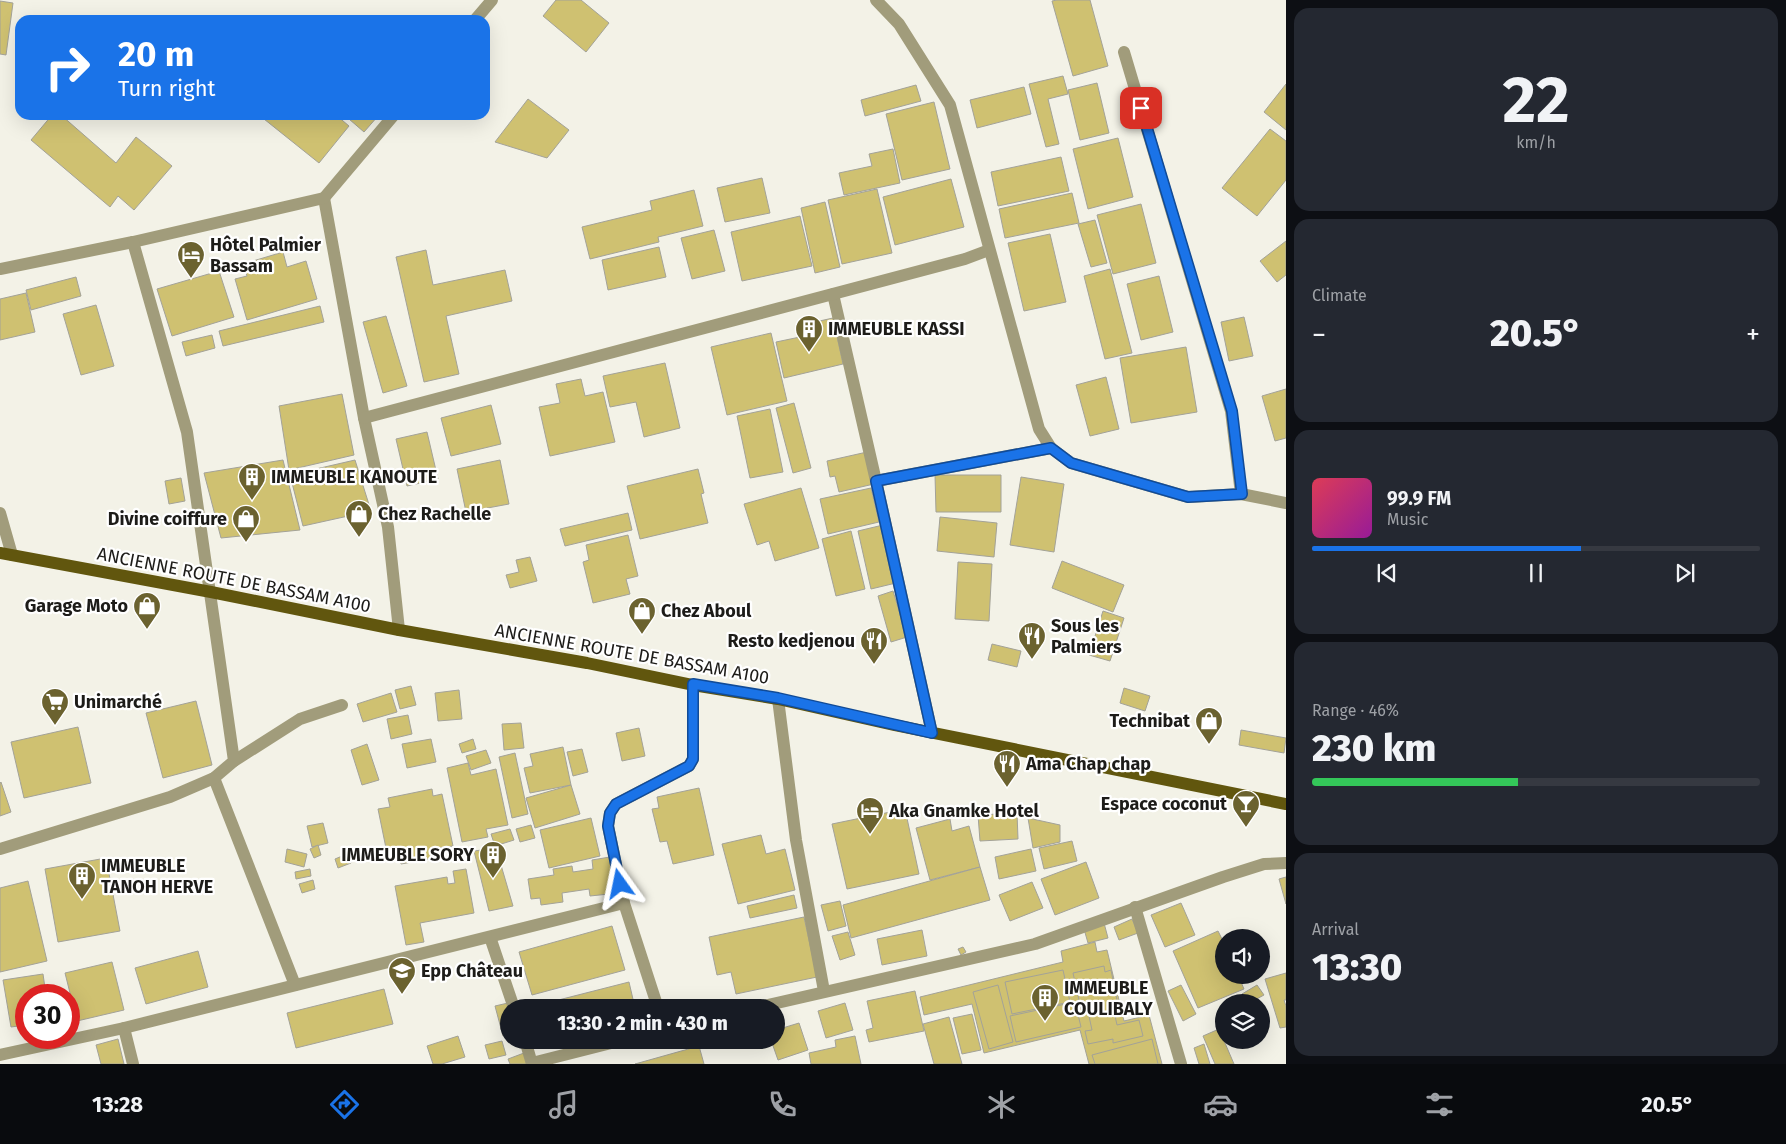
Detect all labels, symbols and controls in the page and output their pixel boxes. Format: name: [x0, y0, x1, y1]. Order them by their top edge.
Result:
text: 20 m: [118, 33, 194, 75]
icon: right: [35, 35, 100, 100]
text: 22: [1502, 61, 1570, 139]
text: Turn right: [118, 75, 215, 102]
pin: [1120, 87, 1162, 129]
icon: arrive: [1127, 94, 1155, 122]
text: km/h: [1516, 133, 1556, 152]
place label: Hôtel Palmier Bassam: [210, 234, 322, 277]
hotel icon: Hôtel Palmier Bassam: [176, 240, 206, 279]
text: Climate: [1312, 286, 1367, 305]
text: 20.5°: [1490, 310, 1582, 356]
building icon: IMMEUBLE KASSI: [794, 314, 824, 353]
place label: IMMEUBLE KASSI: [828, 318, 965, 340]
text: −: [1312, 318, 1326, 351]
text: +: [1746, 318, 1760, 351]
building icon: IMMEUBLE KANOUTE: [237, 462, 267, 501]
place label: IMMEUBLE KANOUTE: [271, 466, 437, 488]
text: 99.9 FM: [1387, 487, 1451, 510]
shop icon: Chez Rachelle: [344, 499, 374, 538]
place label: Chez Rachelle: [378, 503, 491, 525]
shop icon: Divine coiffure: [231, 504, 261, 543]
place label: Divine coiffure: [108, 508, 227, 530]
text: Music: [1387, 510, 1428, 529]
street label: ANCIENNE ROUTE DE BASSAM A100: [95, 543, 373, 617]
icon: previous: [1373, 559, 1401, 587]
icon: pause: [1522, 559, 1550, 587]
icon: next: [1671, 559, 1699, 587]
shop icon: Garage Moto: [132, 591, 162, 630]
place label: Garage Moto: [25, 595, 128, 617]
shop icon: Chez Aboul: [627, 596, 657, 635]
place label: Chez Aboul: [661, 600, 752, 622]
place label: Sous les Palmiers: [1051, 615, 1122, 658]
street label: ANCIENNE ROUTE DE BASSAM A100: [493, 619, 771, 689]
restaurant icon: Sous les Palmiers: [1017, 621, 1047, 660]
restaurant icon: Resto kedjenou: [859, 626, 889, 665]
place label: Resto kedjenou: [728, 630, 855, 652]
supermarket icon: Unimarché: [40, 687, 70, 726]
place label: Unimarché: [74, 691, 162, 713]
text: Range · 46%: [1312, 701, 1399, 720]
shop icon: Technibat: [1194, 706, 1224, 745]
place label: Technibat: [1109, 710, 1191, 732]
text: 230 km: [1312, 725, 1436, 771]
restaurant icon: Ama Chap chap: [992, 749, 1022, 788]
place label: Ama Chap chap: [1025, 753, 1151, 775]
bar icon: Espace coconut: [1231, 789, 1261, 828]
place label: Espace coconut: [1101, 793, 1228, 815]
hotel icon: Aka Gnamke Hotel: [855, 796, 885, 835]
place label: Aka Gnamke Hotel: [888, 800, 1039, 822]
building icon: IMMEUBLE SORY: [478, 840, 508, 879]
place label: IMMEUBLE SORY: [341, 844, 474, 866]
place label: IMMEUBLE TANOH HERVE: [101, 855, 213, 898]
position arrow: [593, 857, 645, 909]
building icon: IMMEUBLE TANOH HERVE: [67, 861, 97, 900]
text: Arrival: [1312, 920, 1359, 939]
map controls: [1215, 929, 1270, 1049]
button: sound: [1215, 929, 1270, 984]
text: 13:30: [1312, 944, 1402, 990]
school or university icon: Epp Château: [387, 956, 417, 995]
place label: Epp Château: [421, 960, 523, 982]
place label: IMMEUBLE COULIBALY: [1064, 977, 1153, 1020]
building icon: IMMEUBLE COULIBALY: [1030, 983, 1060, 1022]
speed limit sign: 30: [15, 984, 80, 1049]
button: layers: [1215, 994, 1270, 1049]
text: 13:30 · 2 min · 430 m: [557, 1012, 728, 1035]
icon: directions: [327, 1087, 362, 1122]
icon: music: [546, 1087, 581, 1122]
icon: phone: [765, 1087, 800, 1122]
icon: climate: [984, 1087, 1019, 1122]
icon: car: [1203, 1087, 1238, 1122]
icon: filters: [1422, 1087, 1457, 1122]
text: 13:28: [92, 1091, 143, 1118]
text: 20.5°: [1641, 1091, 1694, 1118]

